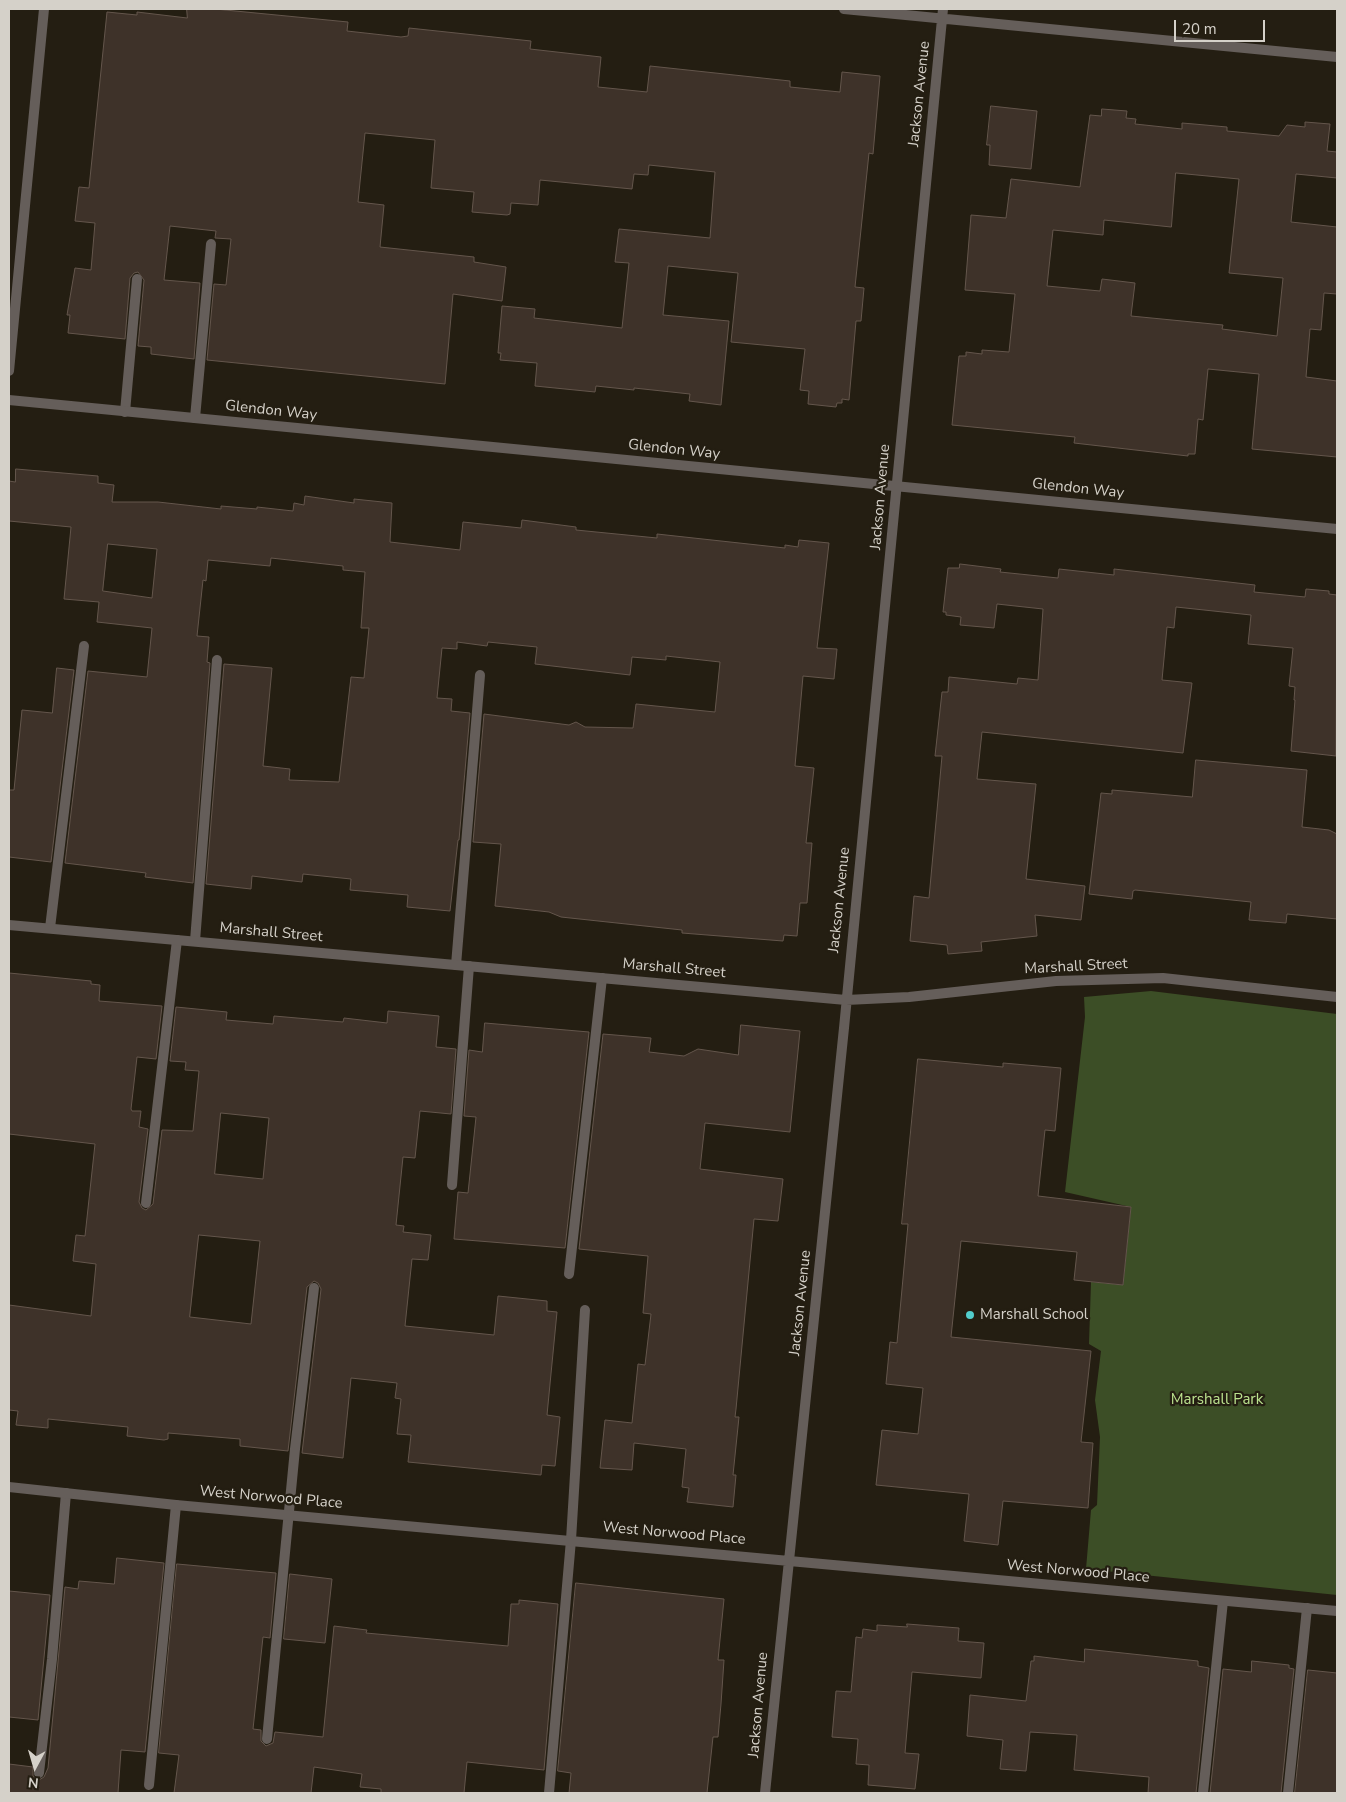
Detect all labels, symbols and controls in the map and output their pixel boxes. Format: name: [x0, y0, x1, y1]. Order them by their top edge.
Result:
scale bar: [1176, 10, 1267, 42]
text: 20 m: [1182, 19, 1217, 39]
street label: Jackson Avenue: [906, 40, 934, 148]
street label: Glendon Way: [224, 397, 318, 425]
street label: Glendon Way: [627, 436, 721, 464]
street label: Jackson Avenue: [867, 443, 895, 551]
street label: Glendon Way: [1031, 475, 1125, 503]
street label: Jackson Avenue: [826, 846, 854, 954]
street label: Marshall Street: [219, 920, 323, 946]
street label: Marshall Street: [1024, 955, 1128, 979]
street label: Marshall Street: [622, 956, 726, 982]
street label: Jackson Avenue: [787, 1249, 815, 1357]
place label: Marshall School: [980, 1306, 1088, 1324]
marker: Marshall School: [964, 1309, 976, 1321]
park label: Marshall Park: [1171, 1391, 1263, 1409]
street label: West Norwood Place: [199, 1483, 343, 1513]
street label: West Norwood Place: [602, 1519, 746, 1549]
street label: West Norwood Place: [1006, 1557, 1150, 1587]
street label: Jackson Avenue: [745, 1651, 773, 1759]
north arrow: [10, 1742, 60, 1792]
text: N: [27, 1772, 40, 1792]

